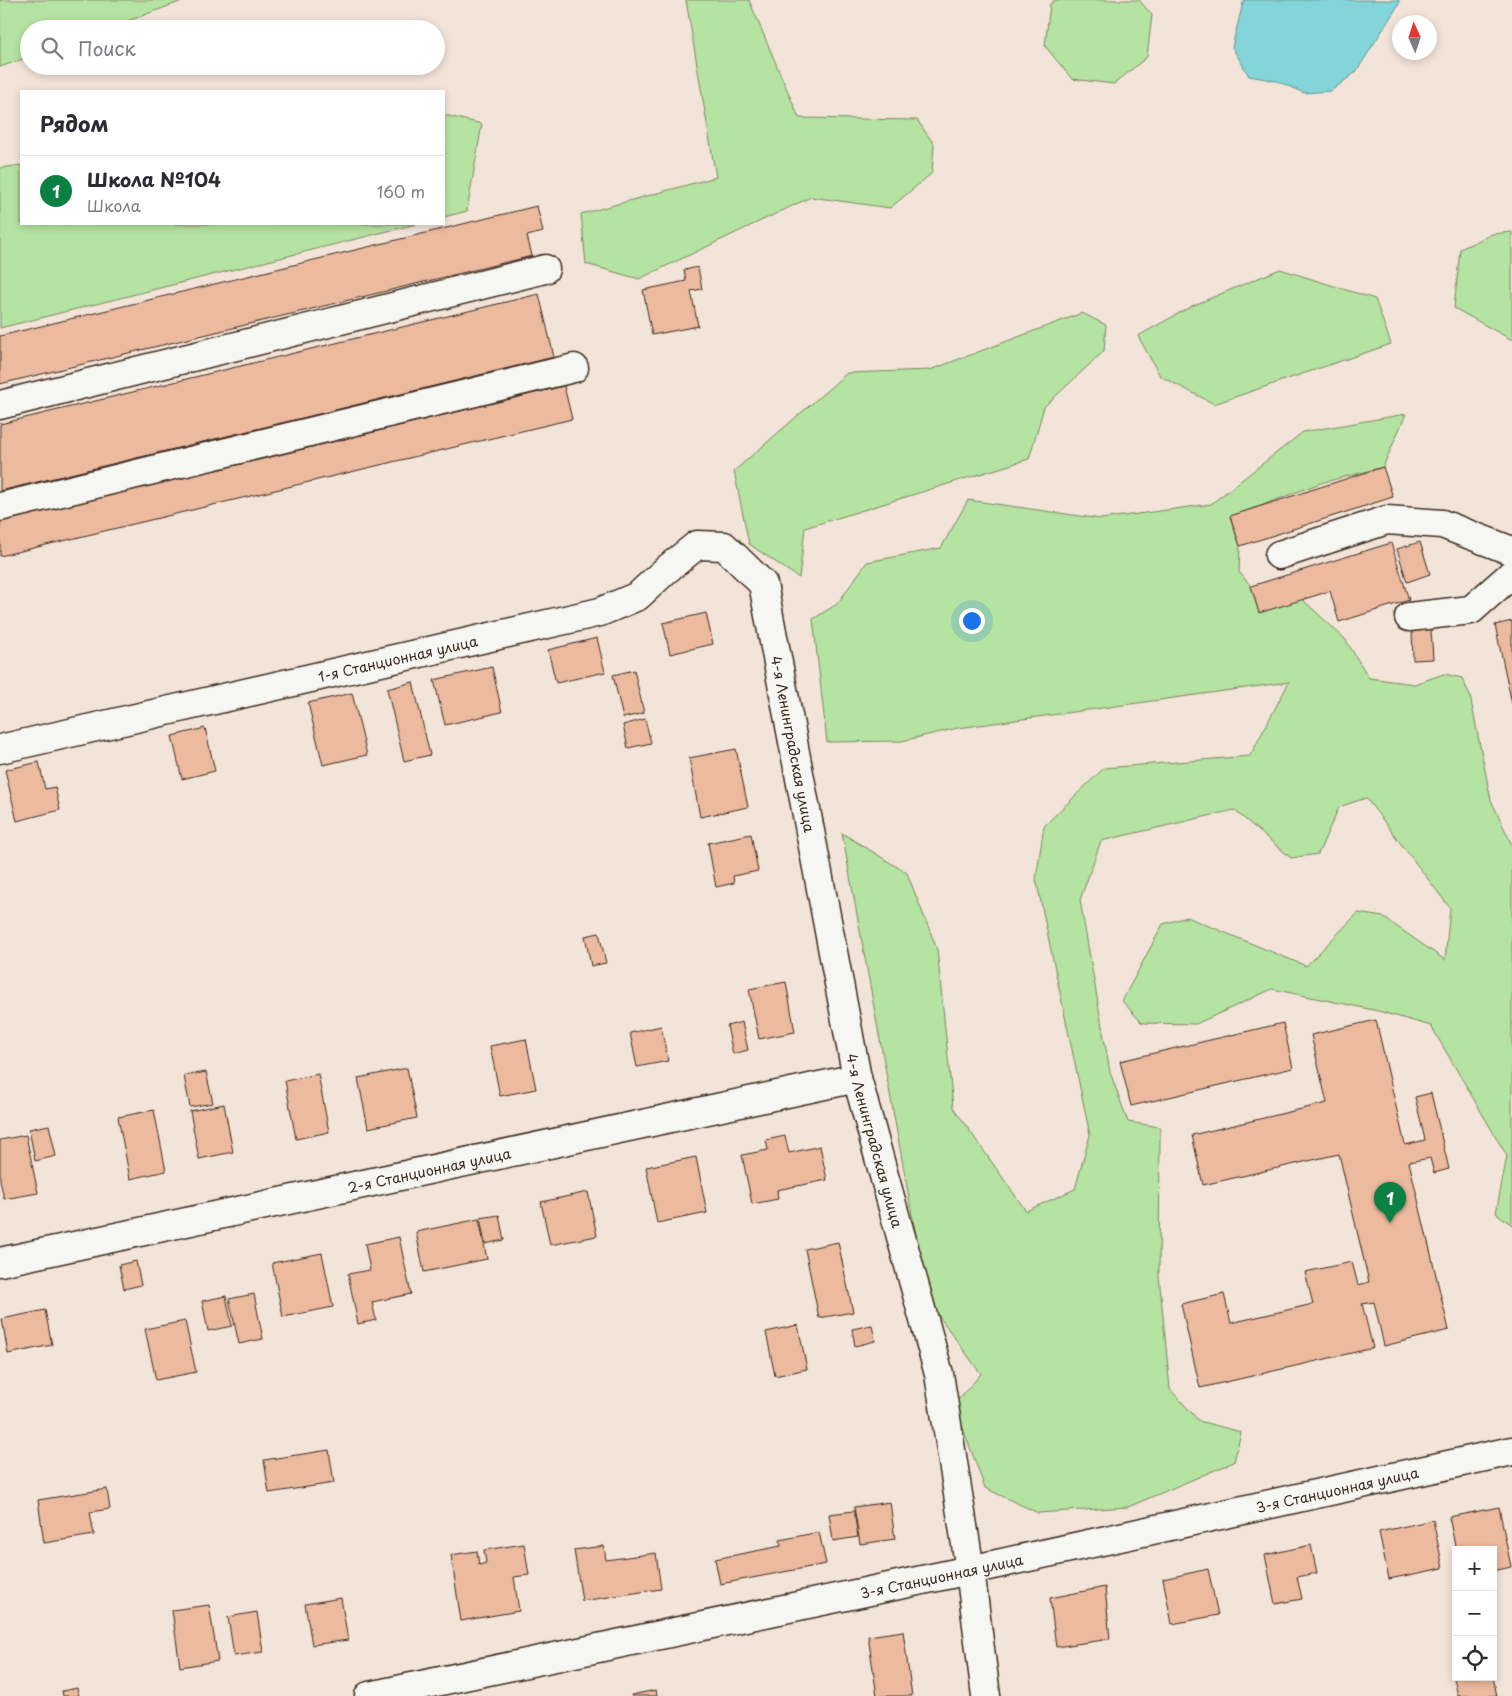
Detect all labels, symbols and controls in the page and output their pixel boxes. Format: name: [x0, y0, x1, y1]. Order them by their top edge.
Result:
north arrow: [1392, 15, 1437, 60]
search box: [20, 20, 445, 75]
icon: search: [38, 34, 66, 62]
text: Поиск: [78, 34, 136, 62]
text: Рядом: [40, 107, 108, 139]
text: Школа №104: [87, 165, 221, 193]
text: 1: [52, 179, 60, 203]
text: 160 m: [377, 179, 425, 203]
text: Школа: [87, 193, 141, 217]
your location: [959, 608, 985, 634]
street label: 1-я Станционная улица: [316, 630, 480, 687]
street label: 4-я Ленинградская улица: [766, 654, 821, 834]
street label: 4-я Ленинградская улица: [842, 1052, 908, 1230]
street label: 2-я Станционная улица: [346, 1142, 513, 1198]
pin: 1: [1374, 1182, 1406, 1223]
street label: 3-я Станционная улица: [1254, 1461, 1421, 1517]
map controls: [1452, 1546, 1497, 1681]
button: +: [1452, 1546, 1497, 1591]
street label: 3-я Станционная улица: [858, 1548, 1025, 1603]
button: −: [1452, 1591, 1497, 1636]
button: locate: [1452, 1636, 1497, 1681]

